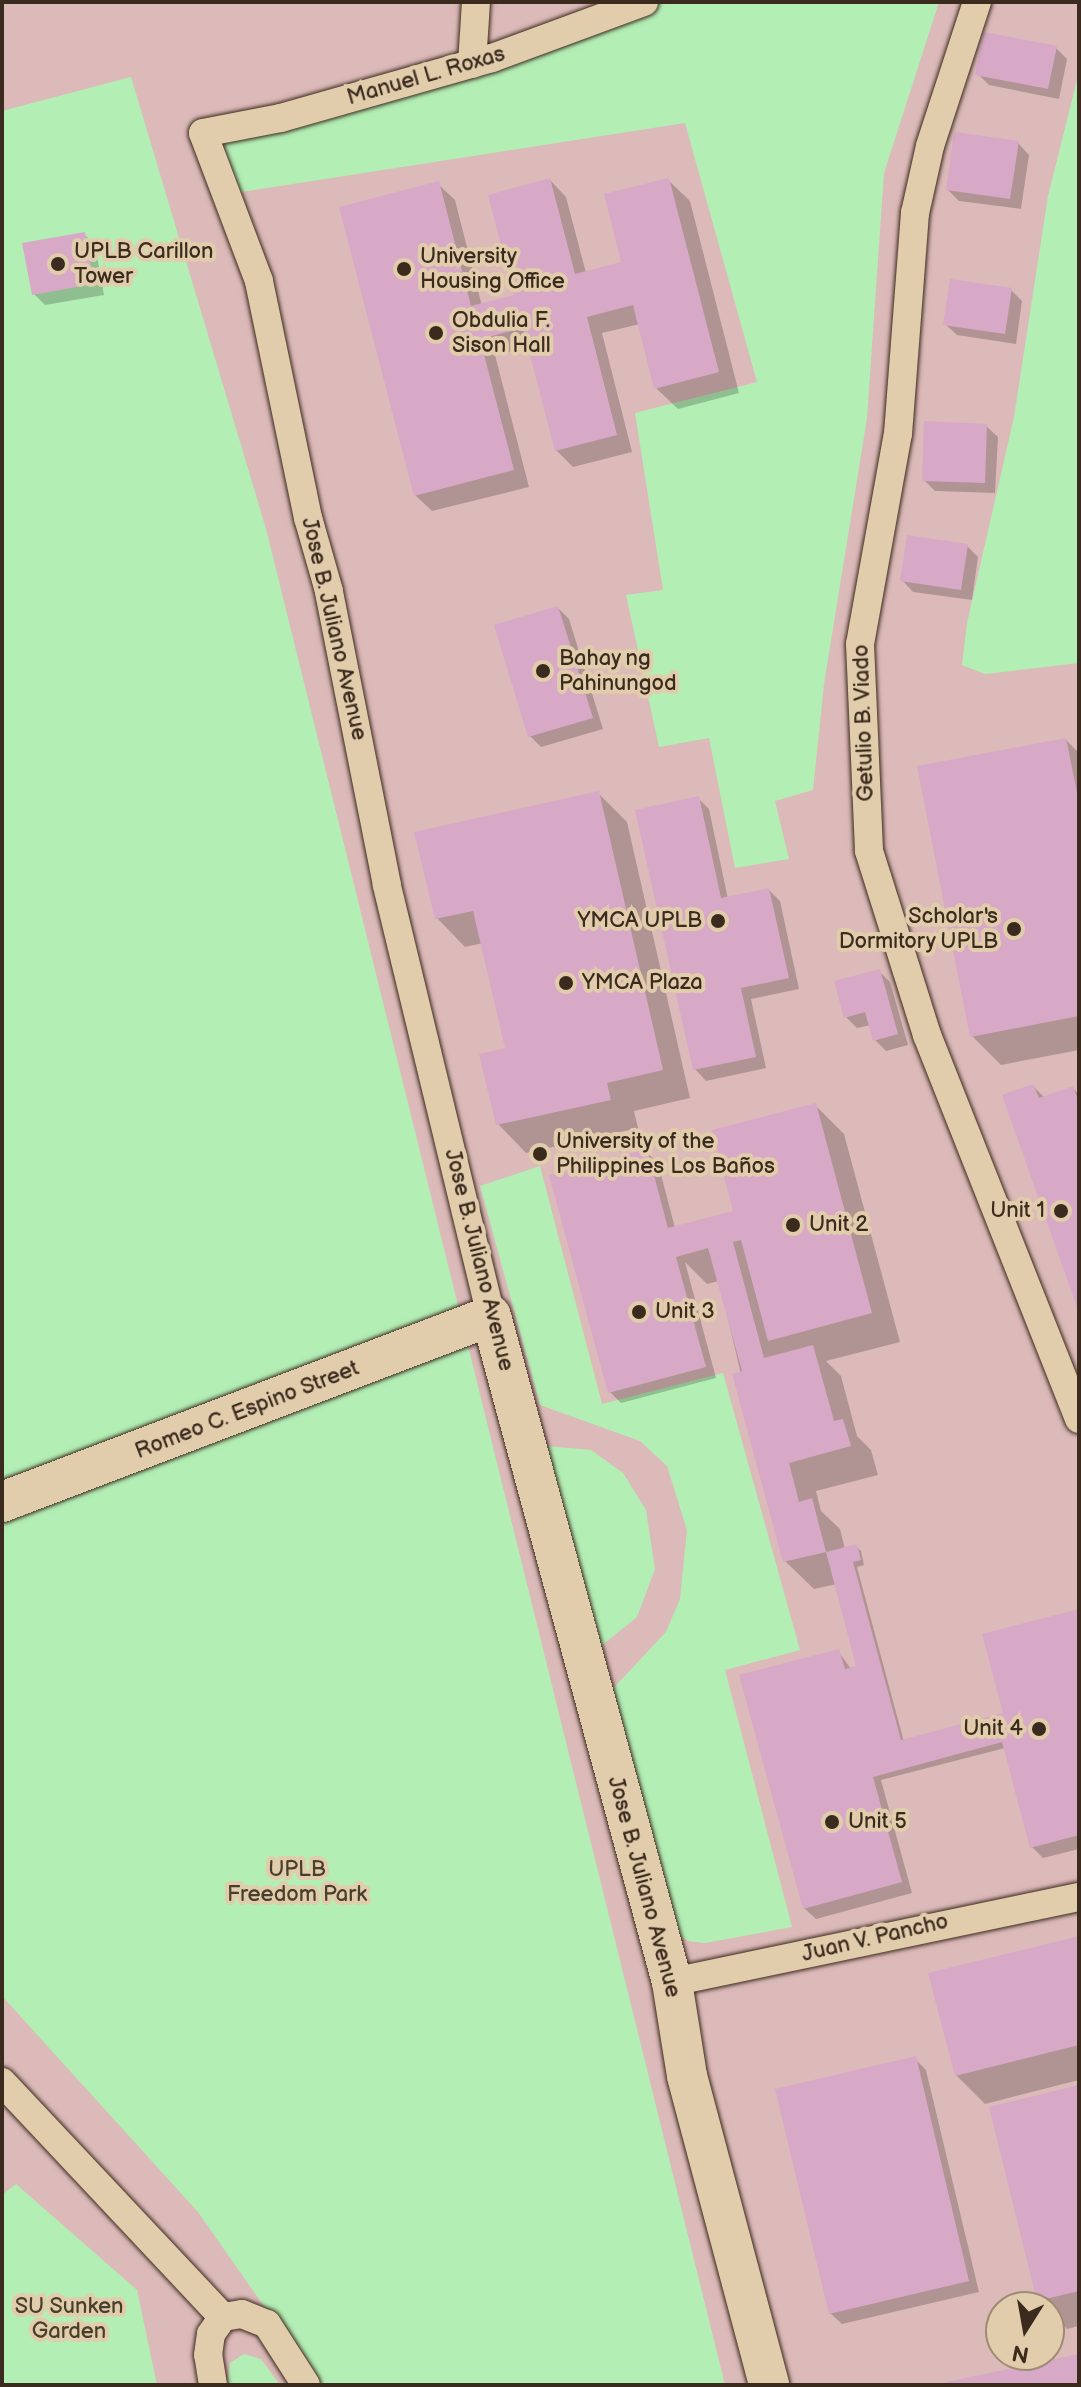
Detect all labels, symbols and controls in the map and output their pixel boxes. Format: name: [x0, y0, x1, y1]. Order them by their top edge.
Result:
street label: Manuel L. Roxas: [344, 41, 508, 111]
place label: UPLB Carillon Tower: [74, 238, 213, 290]
place label: University Housing Office: [420, 243, 565, 294]
marker: UPLB Carillon Tower: [49, 255, 67, 273]
marker: University Housing Office: [395, 260, 413, 278]
place label: Obdulia F. Sison Hall: [452, 307, 551, 358]
marker: Obdulia F. Sison Hall: [427, 324, 445, 342]
street label: Jose B. Juliano Avenue: [295, 515, 373, 743]
street label: Getulio B. Viado: [848, 644, 880, 802]
place label: Bahay ng Pahinungod: [559, 645, 677, 696]
marker: Bahay ng Pahinungod: [534, 662, 552, 680]
place label: Scholar's Dormitory UPLB: [837, 903, 998, 954]
place label: YMCA UPLB: [577, 908, 702, 934]
marker: YMCA UPLB: [709, 912, 727, 930]
marker: Scholar's Dormitory UPLB: [1005, 920, 1023, 938]
place label: YMCA Plaza: [582, 970, 703, 996]
marker: YMCA Plaza: [557, 974, 575, 992]
place label: University of the Philippines Los Baños: [556, 1128, 775, 1180]
marker: University of the Philippines Los Baños: [531, 1145, 549, 1163]
street label: Jose B. Juliano Avenue: [439, 1146, 519, 1374]
place label: Unit 1: [990, 1198, 1045, 1224]
marker: Unit 1: [1052, 1202, 1070, 1220]
place label: Unit 2: [809, 1212, 868, 1238]
marker: Unit 2: [784, 1216, 802, 1234]
place label: Unit 3: [655, 1299, 715, 1325]
marker: Unit 3: [630, 1303, 648, 1321]
street label: Romeo C. Espino Street: [131, 1355, 363, 1465]
place label: Unit 4: [963, 1716, 1023, 1742]
marker: Unit 4: [1030, 1720, 1048, 1738]
street label: Jose B. Juliano Avenue: [602, 1773, 686, 2001]
place label: Unit 5: [848, 1809, 907, 1835]
marker: Unit 5: [823, 1813, 841, 1831]
park label: UPLB Freedom Park: [227, 1856, 367, 1908]
street label: Juan V. Pancho: [799, 1908, 951, 1968]
north arrow: [985, 2291, 1065, 2371]
park label: SU Sunken Garden: [14, 2293, 124, 2344]
text: N: [1010, 2338, 1031, 2368]

